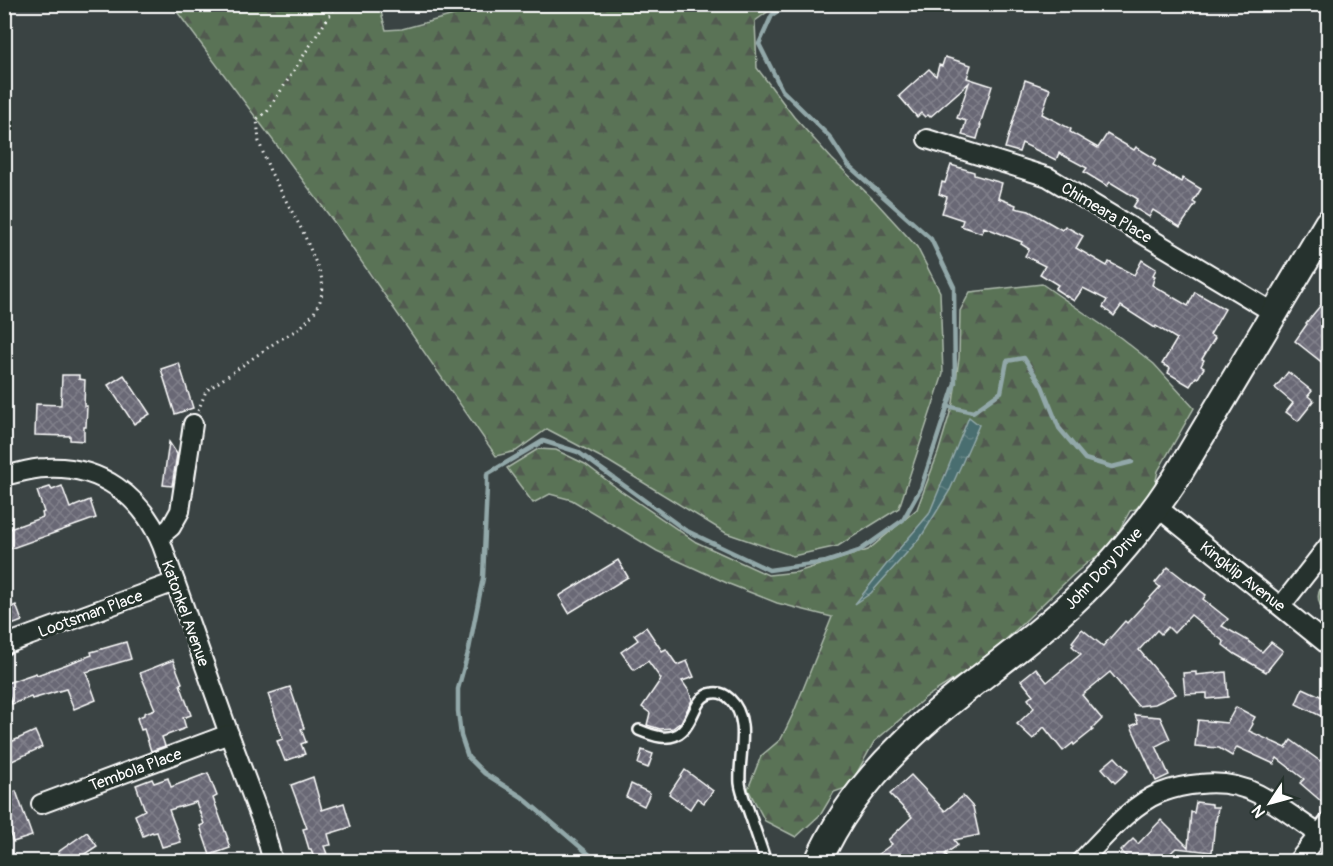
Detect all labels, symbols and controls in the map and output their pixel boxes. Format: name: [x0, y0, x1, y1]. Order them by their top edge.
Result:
street label: Chimeara Place: [1058, 178, 1156, 248]
street label: John Dory Drive: [1061, 523, 1147, 614]
street label: Kingklip Avenue: [1196, 537, 1289, 616]
street label: Katonkel Avenue: [157, 557, 214, 669]
street label: Lootsman Place: [35, 586, 145, 642]
street label: Tembola Place: [86, 744, 184, 796]
north arrow: [1240, 773, 1300, 833]
text: N: [1247, 801, 1270, 821]

